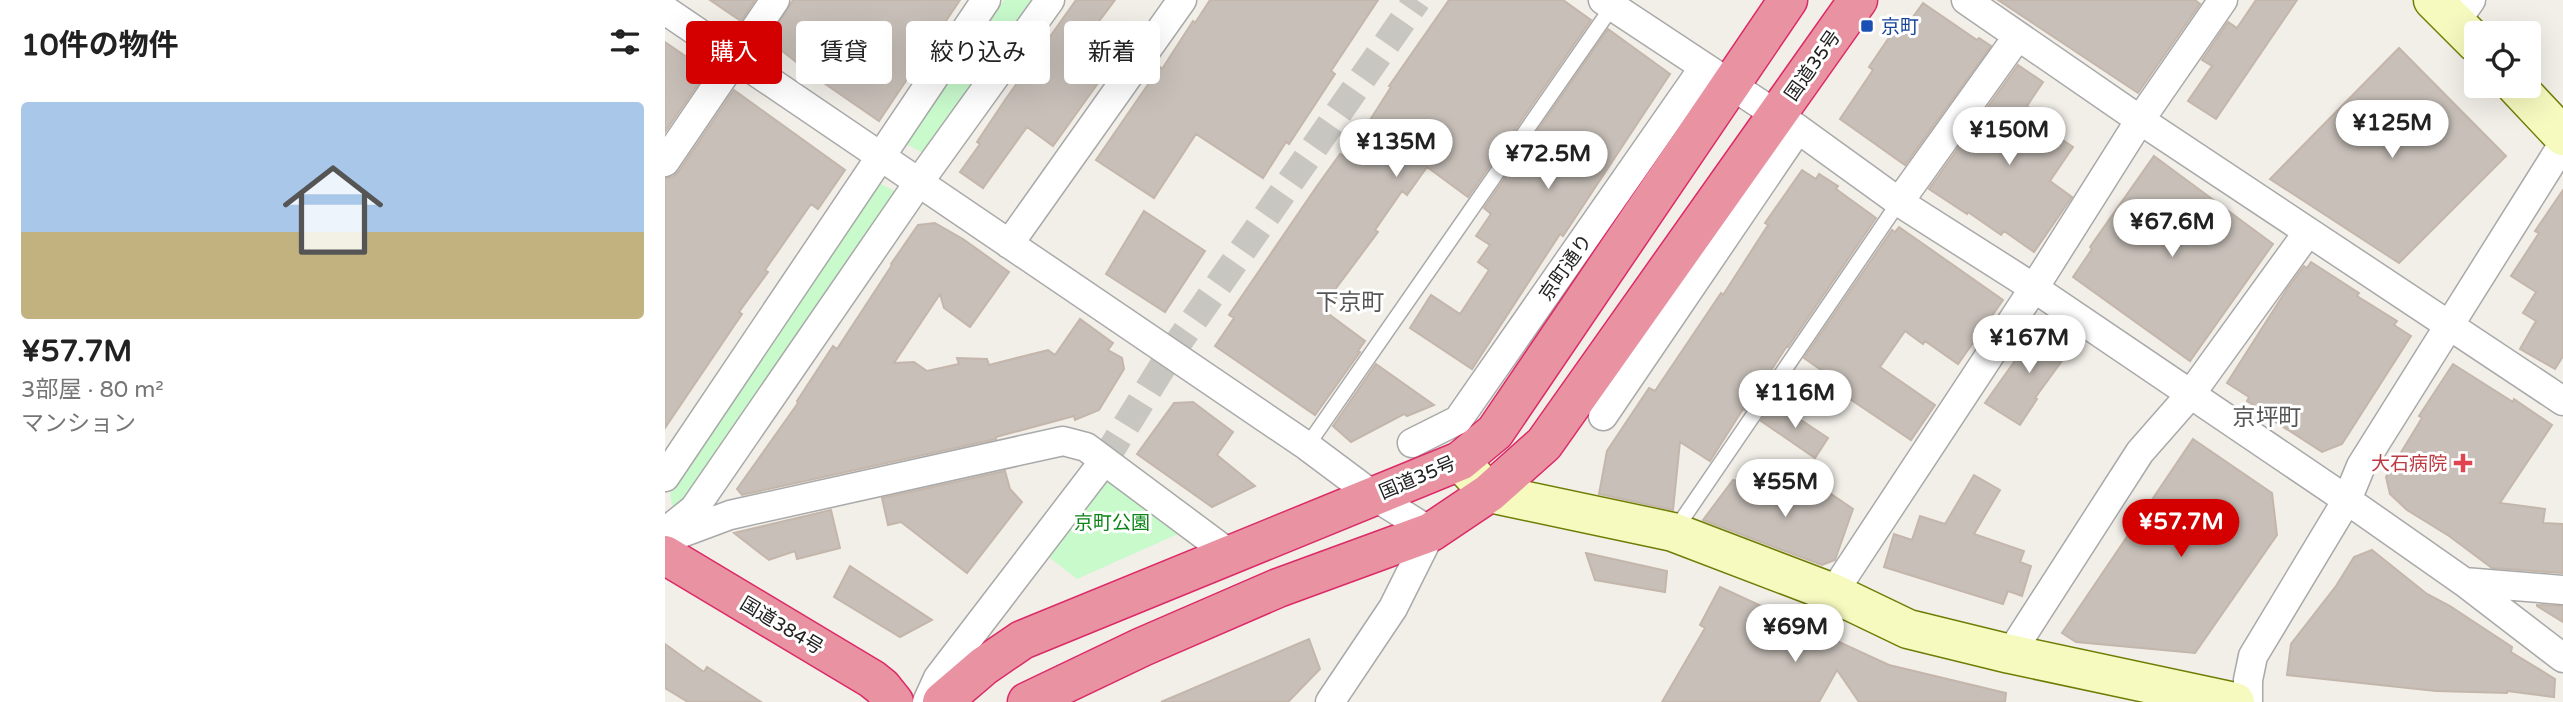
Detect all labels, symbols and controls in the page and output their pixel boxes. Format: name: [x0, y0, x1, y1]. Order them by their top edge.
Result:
place label: 京町: [1881, 16, 1919, 38]
marker: 京町: [1859, 18, 1875, 34]
chip: 購入: [686, 21, 782, 84]
chip: 賃貸: [796, 21, 892, 84]
chip: 絞り込み: [906, 21, 1050, 84]
chip: 新着: [1064, 21, 1160, 84]
map controls: [2464, 21, 2541, 98]
button: locate: [2464, 21, 2541, 98]
icon: filters: [606, 23, 644, 61]
street label: 国道35号: [1781, 26, 1845, 105]
text: 10件の物件: [21, 27, 179, 64]
pin: ¥125M: [2343, 100, 2441, 160]
pin: ¥150M: [1960, 108, 2058, 167]
text: ¥125M: [2352, 109, 2432, 137]
text: ¥150M: [1969, 116, 2049, 144]
pin: ¥135M: [1347, 120, 1445, 179]
text: ¥135M: [1356, 128, 1436, 156]
pin: ¥72.5M: [1491, 132, 1605, 191]
text: ¥72.5M: [1505, 140, 1591, 168]
icon: home: [270, 147, 396, 273]
pin: ¥67.6M: [2115, 200, 2229, 259]
text: ¥67.6M: [2129, 208, 2215, 236]
street label: 京町通り: [1535, 230, 1597, 305]
district label: 下京町: [1316, 289, 1385, 317]
pin: ¥167M: [1980, 316, 2078, 375]
text: ¥167M: [1989, 324, 2069, 352]
text: ¥57.7M: [21, 333, 132, 370]
pin: ¥116M: [1746, 370, 1844, 430]
text: 3部屋 · 80 m²: [21, 376, 164, 404]
text: ¥116M: [1755, 379, 1835, 407]
district label: 京坪町: [2233, 404, 2302, 432]
text: マンション: [21, 410, 136, 438]
street label: 国道35号: [1376, 452, 1459, 504]
place label: 大石病院: [2371, 453, 2447, 475]
marker: 大石病院: [2453, 453, 2473, 473]
pin: ¥55M: [1744, 460, 1826, 519]
text: ¥55M: [1752, 468, 1818, 496]
pin: ¥57.7M: [2124, 500, 2238, 559]
text: ¥57.7M: [2138, 508, 2224, 536]
park label: 京町公園: [1074, 512, 1150, 534]
street label: 国道384号: [736, 593, 827, 659]
pin: ¥69M: [1754, 604, 1836, 664]
text: ¥69M: [1762, 613, 1828, 641]

